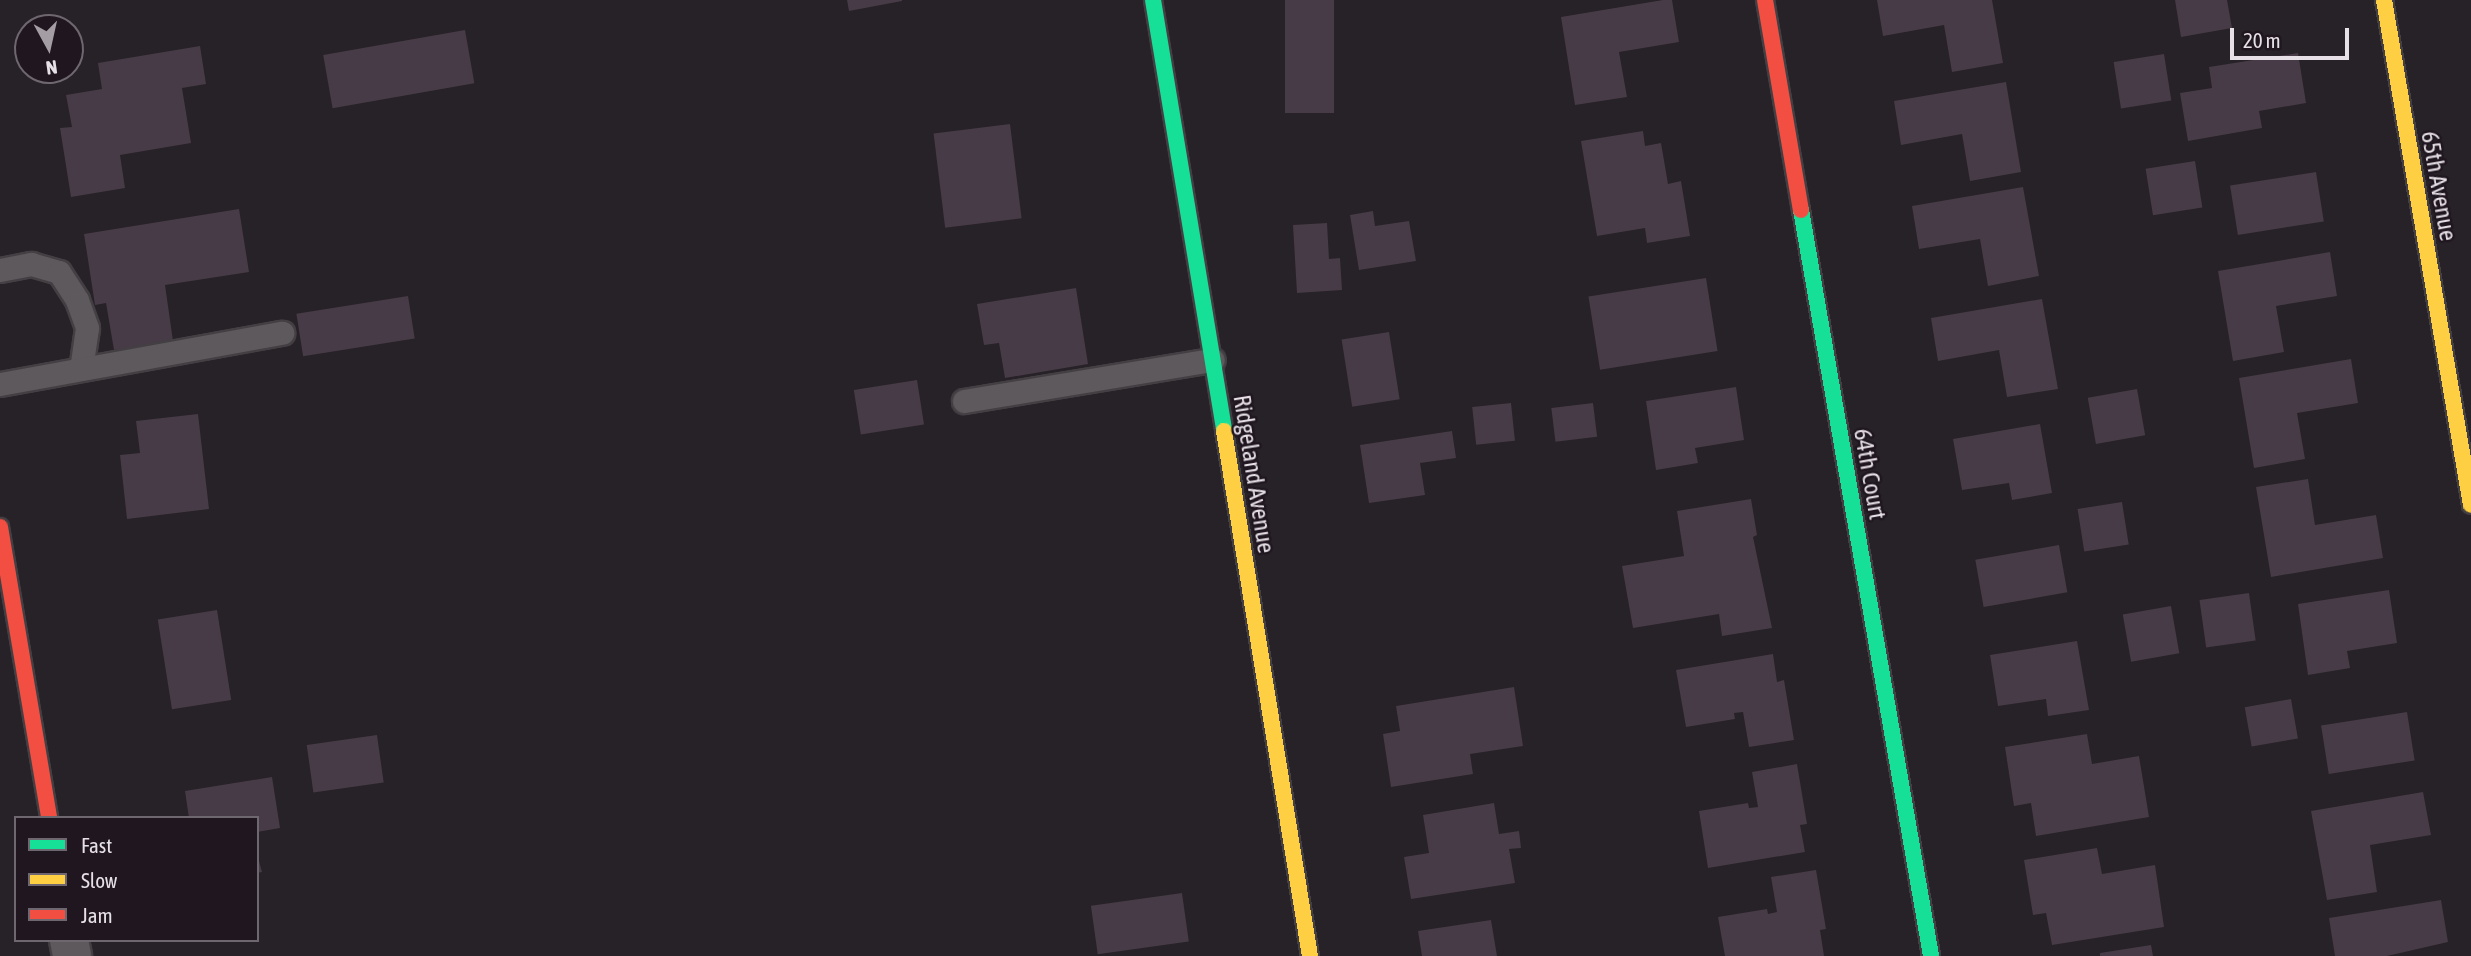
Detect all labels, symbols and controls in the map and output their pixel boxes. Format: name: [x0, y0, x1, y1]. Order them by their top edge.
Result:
north arrow: [14, 14, 84, 84]
scale bar: [2233, 14, 2352, 58]
text: 20 m: [2243, 28, 2281, 52]
text: N: [45, 56, 59, 79]
street label: 65th Avenue: [2415, 129, 2463, 243]
street label: Ridgeland Avenue: [1227, 393, 1281, 555]
street label: 64th Court: [1848, 426, 1892, 522]
legend: [14, 816, 259, 942]
text: Fast: [81, 833, 112, 857]
text: Slow: [81, 868, 117, 892]
text: Jam: [81, 903, 113, 927]

